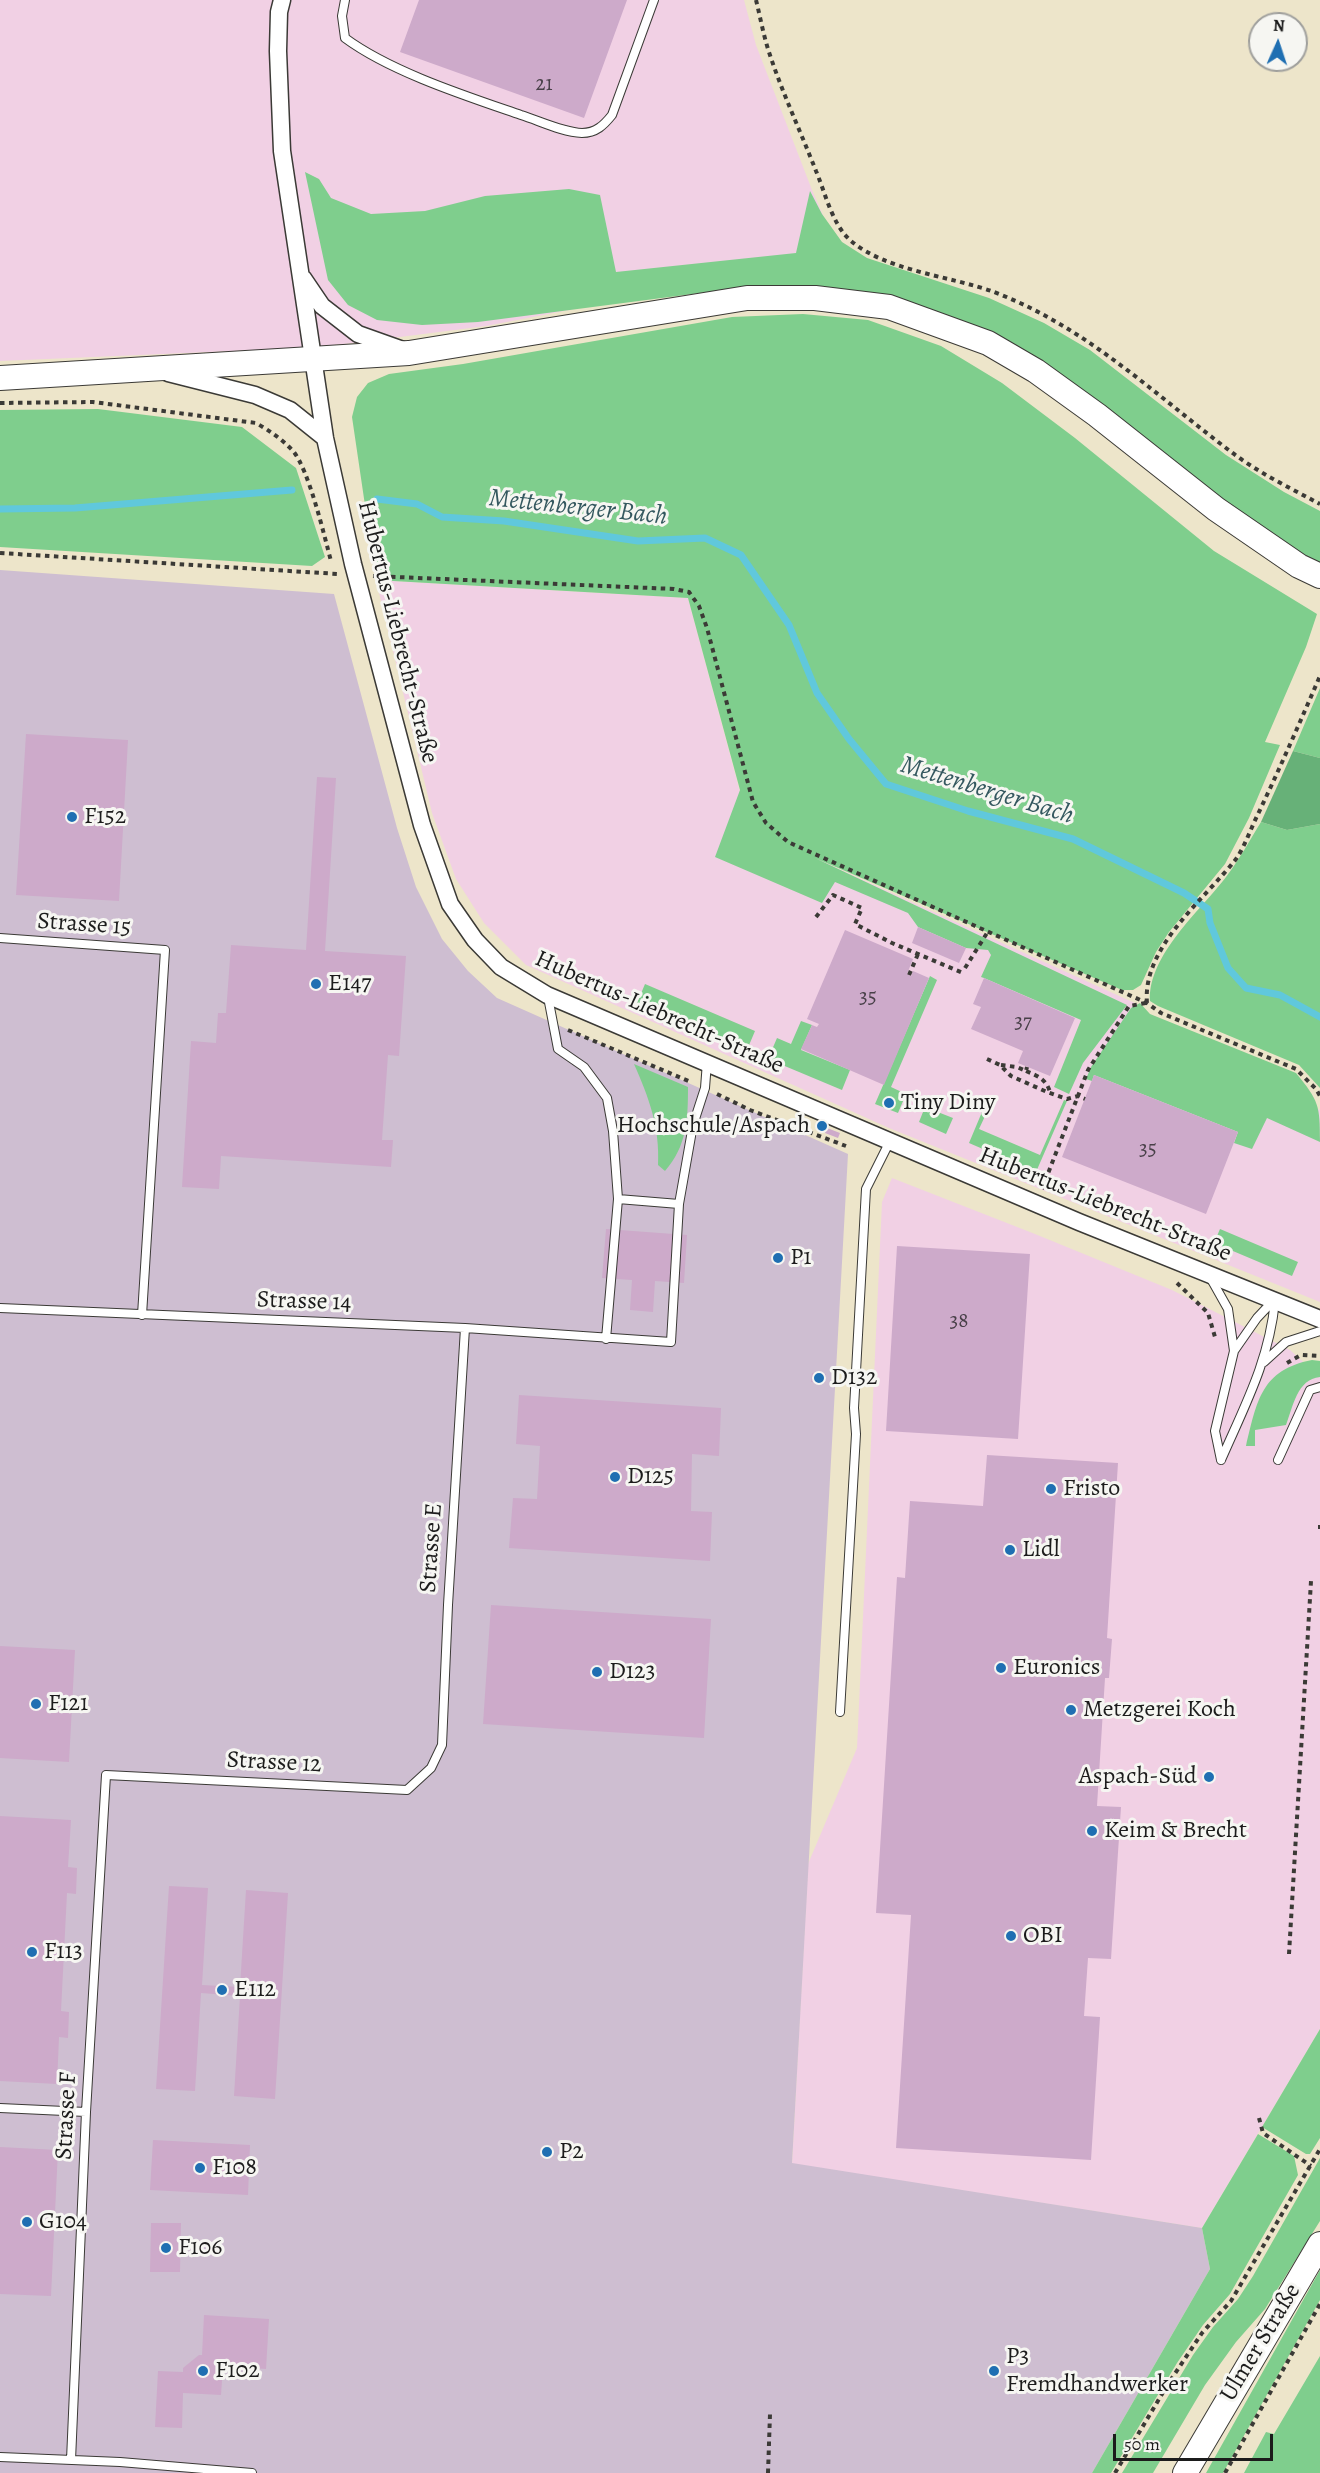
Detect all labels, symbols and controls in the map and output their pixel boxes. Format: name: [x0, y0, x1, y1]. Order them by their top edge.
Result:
north arrow: [1248, 12, 1308, 72]
text: N: [1272, 15, 1285, 37]
house number: 21: [535, 72, 553, 98]
water label: Mettenberger Bach: [487, 483, 669, 533]
street label: Hubertus-Liebrecht-Straße: [350, 498, 444, 766]
water label: Mettenberger Bach: [897, 750, 1077, 832]
place label: F152: [84, 803, 126, 831]
marker: F152: [65, 810, 79, 824]
street label: Strasse 15: [36, 907, 132, 943]
street label: Hubertus-Liebrecht-Straße: [530, 945, 788, 1081]
place label: E147: [328, 970, 371, 998]
marker: E147: [309, 977, 323, 991]
house number: 35: [859, 985, 877, 1011]
house number: 37: [1014, 1010, 1032, 1036]
place label: Tiny Diny: [901, 1089, 995, 1117]
marker: Tiny Diny: [882, 1096, 896, 1110]
place label: Hochschule/Aspach: [617, 1112, 810, 1140]
marker: Hochschule/Aspach: [815, 1119, 829, 1133]
house number: 35: [1139, 1137, 1157, 1163]
street label: Hubertus-Liebrecht-Straße: [975, 1141, 1235, 1269]
place label: P1: [790, 1244, 811, 1272]
marker: P1: [771, 1251, 785, 1265]
street label: Strasse 14: [256, 1286, 352, 1318]
house number: 38: [950, 1309, 968, 1335]
place label: D132: [831, 1364, 877, 1392]
marker: D132: [812, 1371, 826, 1385]
place label: D125: [627, 1463, 674, 1491]
marker: D125: [608, 1470, 622, 1484]
place label: Fristo: [1063, 1475, 1120, 1503]
marker: Fristo: [1044, 1482, 1058, 1496]
street label: Strasse E: [415, 1502, 449, 1594]
place label: Lidl: [1022, 1536, 1060, 1564]
marker: Lidl: [1003, 1543, 1017, 1557]
place label: Euronics: [1013, 1654, 1100, 1682]
place label: D123: [609, 1658, 655, 1686]
marker: Euronics: [994, 1661, 1008, 1675]
marker: D123: [590, 1665, 604, 1679]
place label: F121: [48, 1690, 88, 1718]
place label: Metzgerei Koch: [1083, 1696, 1236, 1724]
marker: F121: [29, 1697, 43, 1711]
marker: Metzgerei Koch: [1064, 1703, 1078, 1717]
street label: Strasse 12: [226, 1746, 322, 1780]
place label: Aspach-Süd: [1079, 1763, 1197, 1791]
marker: Aspach-Süd: [1202, 1770, 1216, 1784]
place label: Keim & Brecht: [1104, 1817, 1247, 1845]
marker: Keim & Brecht: [1085, 1824, 1099, 1838]
place label: OBI: [1023, 1922, 1063, 1950]
marker: OBI: [1004, 1929, 1018, 1943]
place label: F113: [44, 1938, 83, 1966]
marker: F113: [25, 1945, 39, 1959]
place label: E112: [234, 1976, 276, 2004]
marker: E112: [215, 1983, 229, 1997]
street label: Strasse F: [50, 2071, 84, 2161]
place label: P2: [559, 2138, 584, 2166]
marker: P2: [540, 2145, 554, 2159]
place label: F108: [212, 2154, 257, 2182]
marker: F108: [193, 2161, 207, 2175]
place label: G104: [39, 2208, 87, 2236]
marker: G104: [20, 2215, 34, 2229]
place label: F106: [178, 2234, 222, 2262]
marker: F106: [159, 2241, 173, 2255]
street label: Ulmer Straße: [1215, 2279, 1307, 2407]
place label: P3 Fremdhandwerker: [1006, 2343, 1188, 2399]
place label: F102: [215, 2357, 260, 2385]
marker: F102: [196, 2364, 210, 2378]
marker: P3 Fremdhandwerker: [987, 2364, 1001, 2378]
scale bar: [1116, 2422, 1276, 2460]
text: 50 m: [1124, 2432, 1160, 2456]

